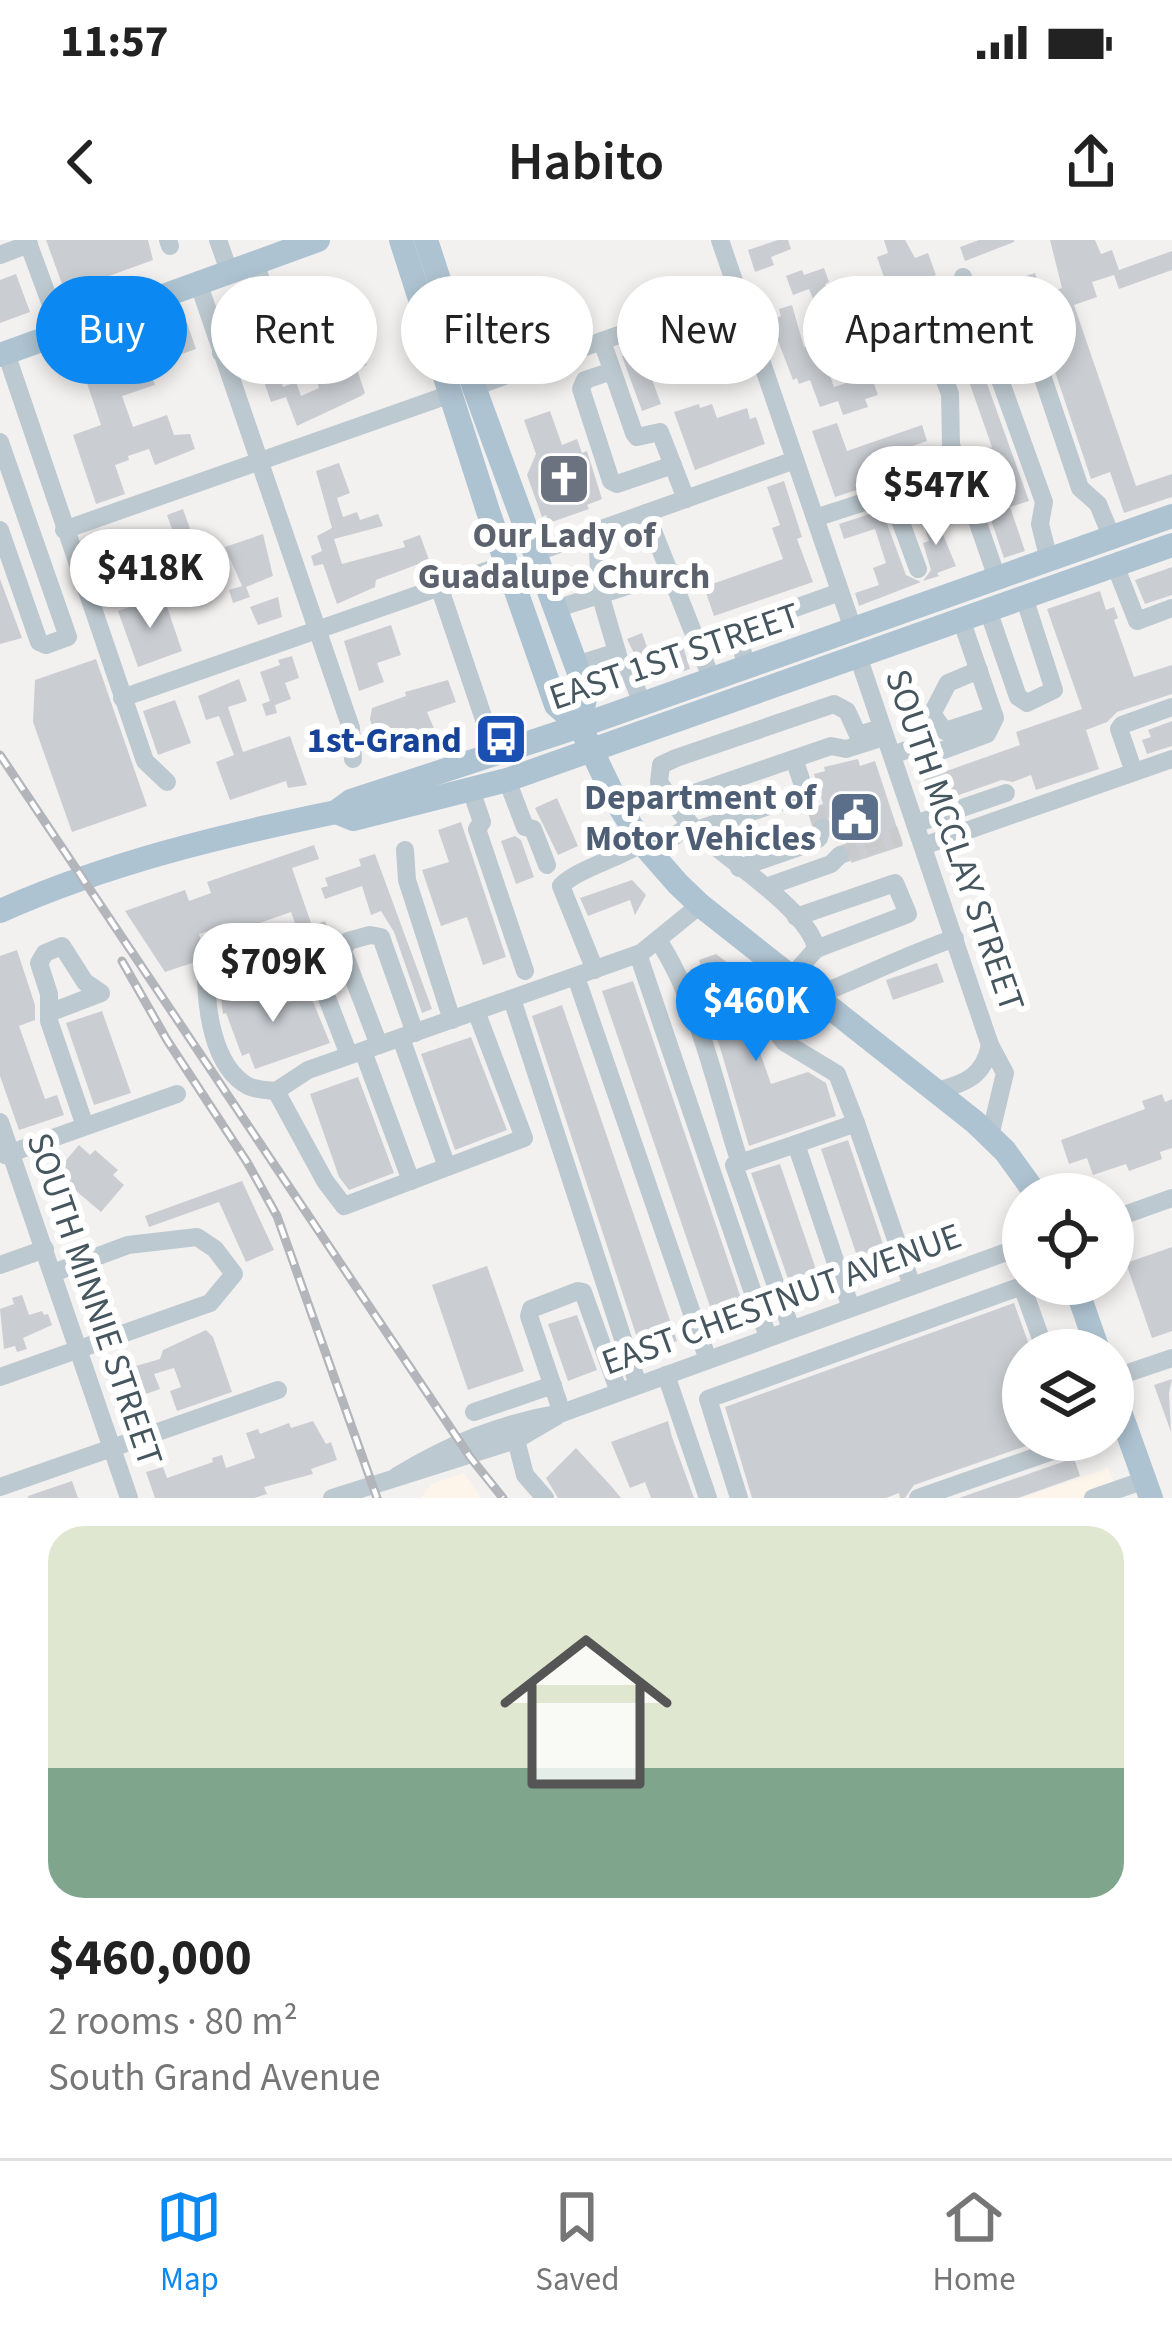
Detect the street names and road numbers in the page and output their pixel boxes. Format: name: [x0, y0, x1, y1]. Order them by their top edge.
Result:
street label: EAST 1ST STREET: [542, 590, 807, 723]
street label: SOUTH MCCLAY STREET: [872, 662, 1037, 1019]
street label: SOUTH MINNIE STREET: [14, 1126, 176, 1473]
street label: EAST CHESTNUT AVENUE: [595, 1211, 968, 1388]

